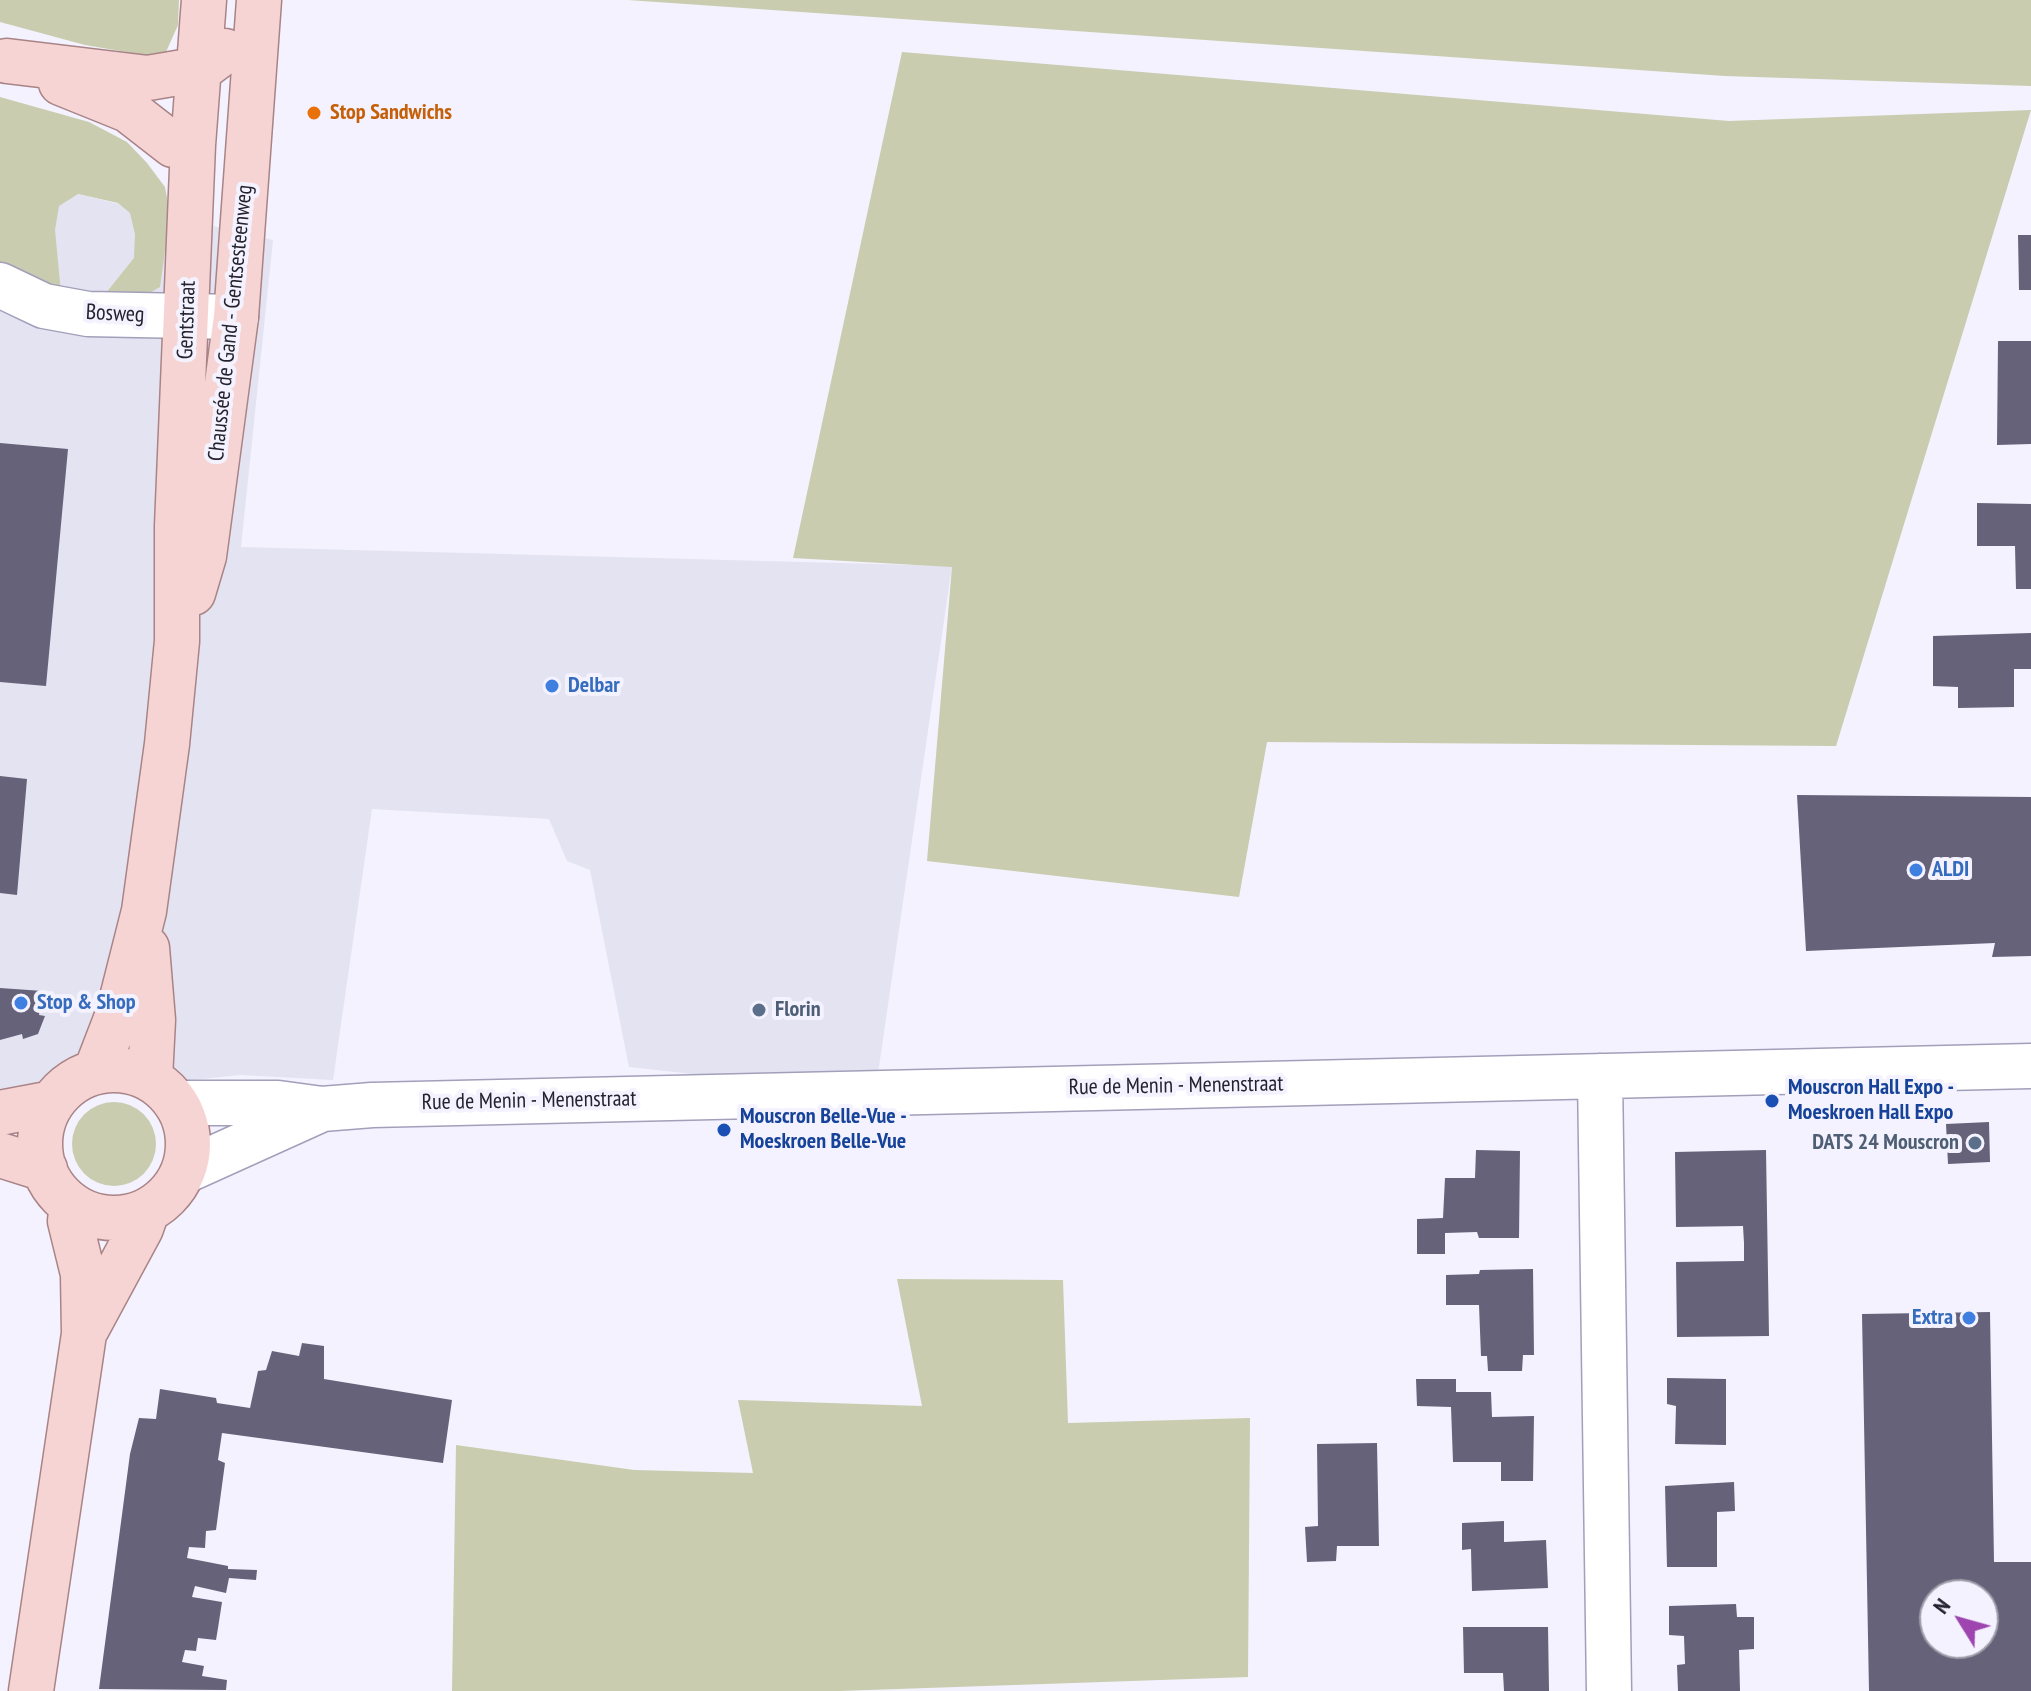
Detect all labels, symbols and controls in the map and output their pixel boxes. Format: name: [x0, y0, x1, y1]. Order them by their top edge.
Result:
place label: Stop Sandwichs: [330, 100, 452, 126]
marker: Stop Sandwichs: [305, 104, 323, 122]
street label: Chaussée de Gand - Gentsesteenweg: [203, 184, 259, 462]
street label: Gentstraat: [172, 280, 202, 360]
street label: Bosweg: [85, 299, 145, 329]
place label: Delbar: [568, 673, 620, 699]
marker: Delbar: [543, 677, 561, 695]
place label: ALDI: [1932, 857, 1969, 883]
marker: ALDI: [1907, 861, 1925, 879]
place label: Stop & Shop: [37, 990, 136, 1016]
marker: Stop & Shop: [12, 994, 30, 1012]
place label: Florin: [775, 997, 821, 1023]
marker: Florin: [750, 1001, 768, 1019]
street label: Rue de Menin - Menenstraat: [1068, 1071, 1284, 1101]
place label: Mouscron Hall Expo - Moeskroen Hall Expo: [1788, 1075, 1954, 1126]
street label: Rue de Menin - Menenstraat: [421, 1086, 637, 1116]
marker: Mouscron Hall Expo - Moeskroen Hall Expo: [1763, 1092, 1781, 1110]
place label: Mouscron Belle-Vue - Moeskroen Belle-Vue: [740, 1104, 907, 1156]
marker: Mouscron Belle-Vue - Moeskroen Belle-Vue: [715, 1121, 733, 1139]
place label: DATS 24 Mouscron: [1812, 1130, 1959, 1156]
marker: DATS 24 Mouscron: [1966, 1134, 1984, 1152]
place label: Extra: [1912, 1305, 1953, 1331]
marker: Extra: [1960, 1309, 1978, 1327]
north arrow: [1919, 1579, 1999, 1659]
text: N: [1927, 1593, 1956, 1619]

